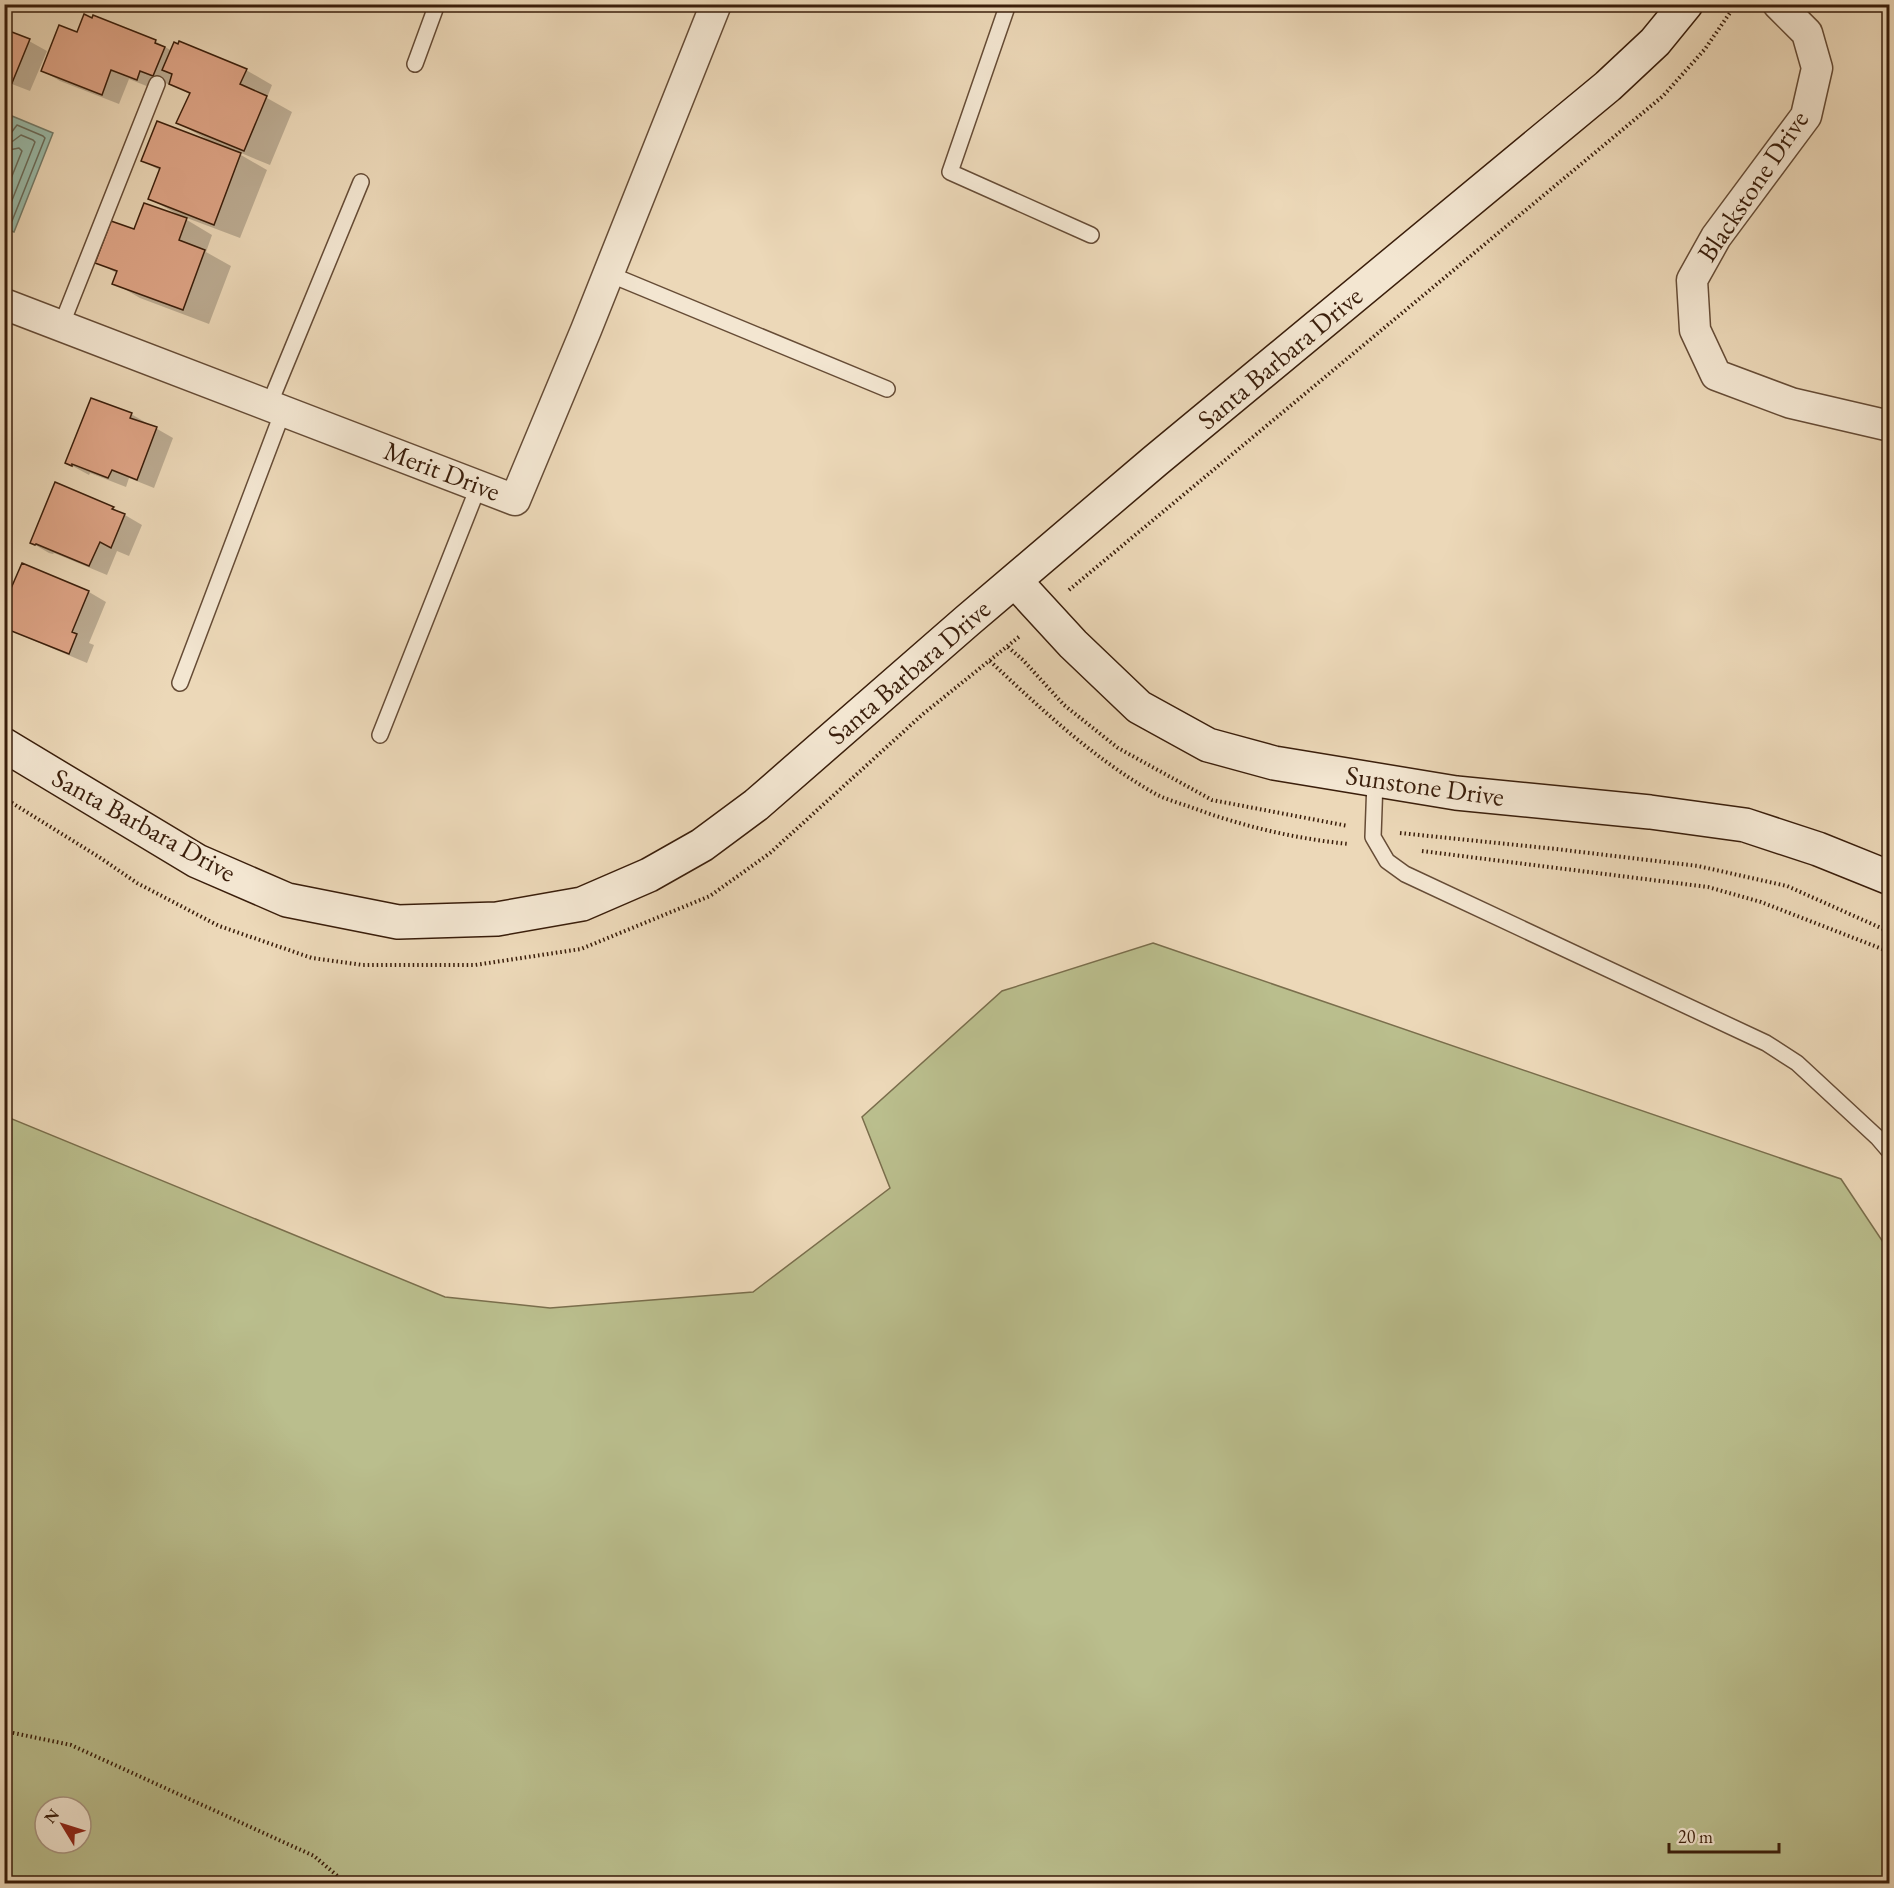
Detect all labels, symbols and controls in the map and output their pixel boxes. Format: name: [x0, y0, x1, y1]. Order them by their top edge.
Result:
street label: Blackstone Drive: [1689, 103, 1816, 268]
street label: Santa Barbara Drive: [1190, 278, 1369, 437]
street label: Merit Drive: [379, 432, 505, 509]
street label: Santa Barbara Drive: [820, 591, 997, 752]
street label: Sunstone Drive: [1344, 757, 1506, 814]
street label: Santa Barbara Drive: [46, 760, 242, 890]
north arrow: [33, 1795, 93, 1855]
text: N: [39, 1804, 64, 1828]
scale bar: [1669, 1816, 1778, 1854]
text: 20 m: [1678, 1825, 1713, 1848]

